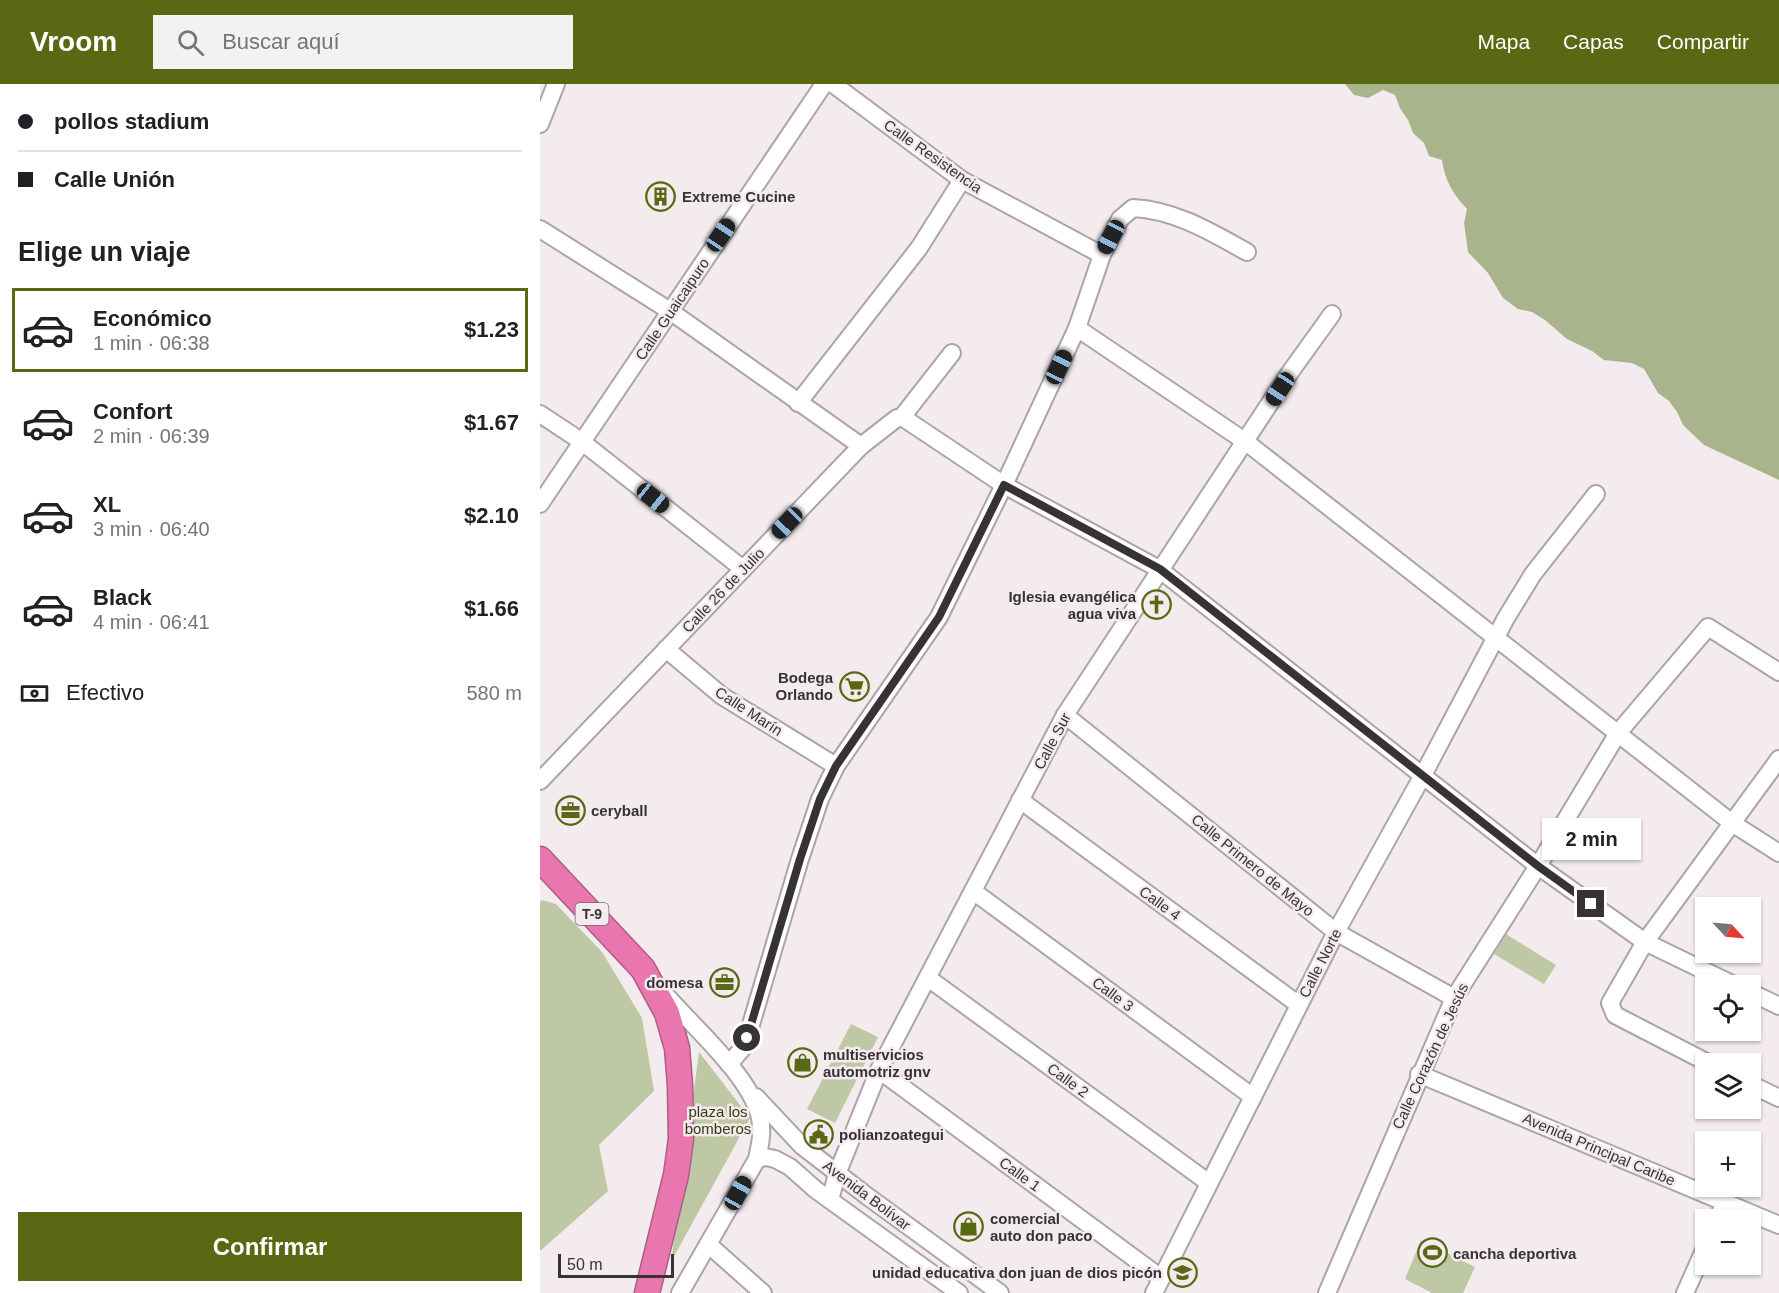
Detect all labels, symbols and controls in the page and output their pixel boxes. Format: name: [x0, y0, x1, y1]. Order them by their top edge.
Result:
search box: [153, 15, 573, 69]
text: Vroom: [30, 26, 117, 57]
icon: search: [174, 26, 207, 59]
text: Buscar aquí: [222, 29, 340, 54]
text: Mapa: [1478, 30, 1530, 53]
text: Capas: [1563, 30, 1624, 53]
text: Compartir: [1657, 30, 1749, 53]
text: pollos stadium: [54, 109, 209, 134]
street label: Calle Resistencia: [881, 116, 986, 197]
text: Calle Unión: [54, 167, 175, 192]
building icon: Extreme Cucine: [645, 180, 677, 212]
place label: Extreme Cucine: [682, 188, 795, 205]
car: [703, 215, 739, 255]
car: [1095, 217, 1127, 257]
text: Elige un viaje: [18, 237, 191, 267]
street label: Calle Guaicaipuro: [632, 255, 712, 363]
icon: car: [21, 303, 75, 357]
text: Económico: [93, 306, 212, 331]
text: $1.23: [464, 317, 519, 342]
text: 1 min · 06:38: [93, 332, 210, 354]
car: [1043, 347, 1075, 387]
car: [1263, 369, 1297, 409]
icon: car: [21, 396, 75, 450]
text: Confort: [93, 399, 172, 424]
text: $1.67: [464, 410, 519, 435]
text: 2 min · 06:39: [93, 425, 210, 447]
car: [633, 480, 673, 516]
icon: car: [21, 489, 75, 543]
text: XL: [93, 492, 121, 517]
text: $2.10: [464, 503, 519, 528]
car: [768, 504, 806, 542]
text: 3 min · 06:40: [93, 518, 210, 540]
street label: Calle 26 de Julio: [678, 544, 768, 636]
icon: car: [21, 582, 75, 636]
text: Black: [93, 585, 152, 610]
place label: Iglesia evangélica agua viva: [1008, 588, 1137, 622]
church icon: Iglesia evangélica agua viva: [1141, 589, 1173, 621]
text: $1.66: [464, 596, 519, 621]
text: 4 min · 06:41: [93, 611, 210, 633]
place label: Bodega Orlando: [775, 669, 834, 703]
supermarket icon: Bodega Orlando: [838, 670, 870, 702]
icon: cash: [18, 677, 51, 710]
text: Efectivo: [66, 680, 144, 705]
text: 580 m: [466, 682, 522, 704]
street label: Calle Marín: [712, 683, 786, 739]
street label: Calle Sur: [1030, 710, 1074, 772]
office icon: ceryball: [554, 794, 586, 826]
place label: ceryball: [591, 802, 648, 819]
street label: Calle Primero de Mayo: [1188, 810, 1318, 920]
callout: 2 min: [1542, 817, 1640, 859]
text: 2 min: [1565, 828, 1618, 850]
street label: Calle 4: [1136, 882, 1184, 924]
route end: [1577, 890, 1604, 917]
north arrow: [1695, 897, 1761, 963]
map controls: [1695, 897, 1761, 1275]
road number: T-9: [576, 903, 608, 925]
street label: Calle Norte: [1295, 926, 1345, 1000]
office icon: domesa: [708, 966, 740, 998]
street label: Calle 3: [1089, 973, 1137, 1015]
place label: domesa: [646, 974, 704, 991]
button: locate: [1695, 975, 1761, 1041]
street label: Calle Corazón de Jesús: [1389, 980, 1471, 1132]
route start: [733, 1024, 760, 1051]
place label: multiservicios automotriz gnv: [823, 1046, 931, 1080]
shop icon: multiservicios automotriz gnv: [786, 1047, 818, 1079]
button: layers: [1695, 1053, 1761, 1119]
street label: Calle 2: [1044, 1059, 1092, 1101]
park label: plaza los bomberos: [685, 1103, 751, 1137]
street label: Avenida Principal Caribe: [1520, 1109, 1678, 1189]
public building icon: polianzoategui: [802, 1118, 834, 1150]
place label: polianzoategui: [839, 1126, 944, 1143]
button: +: [1695, 1131, 1761, 1197]
street label: Calle 1: [996, 1153, 1044, 1195]
street label: Avenida Bolívar: [820, 1157, 914, 1233]
car: [721, 1173, 755, 1213]
button: −: [1695, 1209, 1761, 1275]
place label: comercial auto don paco: [990, 1210, 1093, 1244]
shop icon: comercial auto don paco: [953, 1211, 985, 1243]
button: Confirmar: [18, 1212, 522, 1281]
sports icon: cancha deportiva: [1416, 1237, 1448, 1269]
place label: cancha deportiva: [1453, 1245, 1577, 1262]
scale bar: [558, 1251, 674, 1278]
text: 50 m: [567, 1256, 603, 1273]
school or university icon: unidad educativa don juan de dios picón: [1167, 1256, 1199, 1288]
place label: unidad educativa don juan de dios picón: [872, 1264, 1162, 1281]

